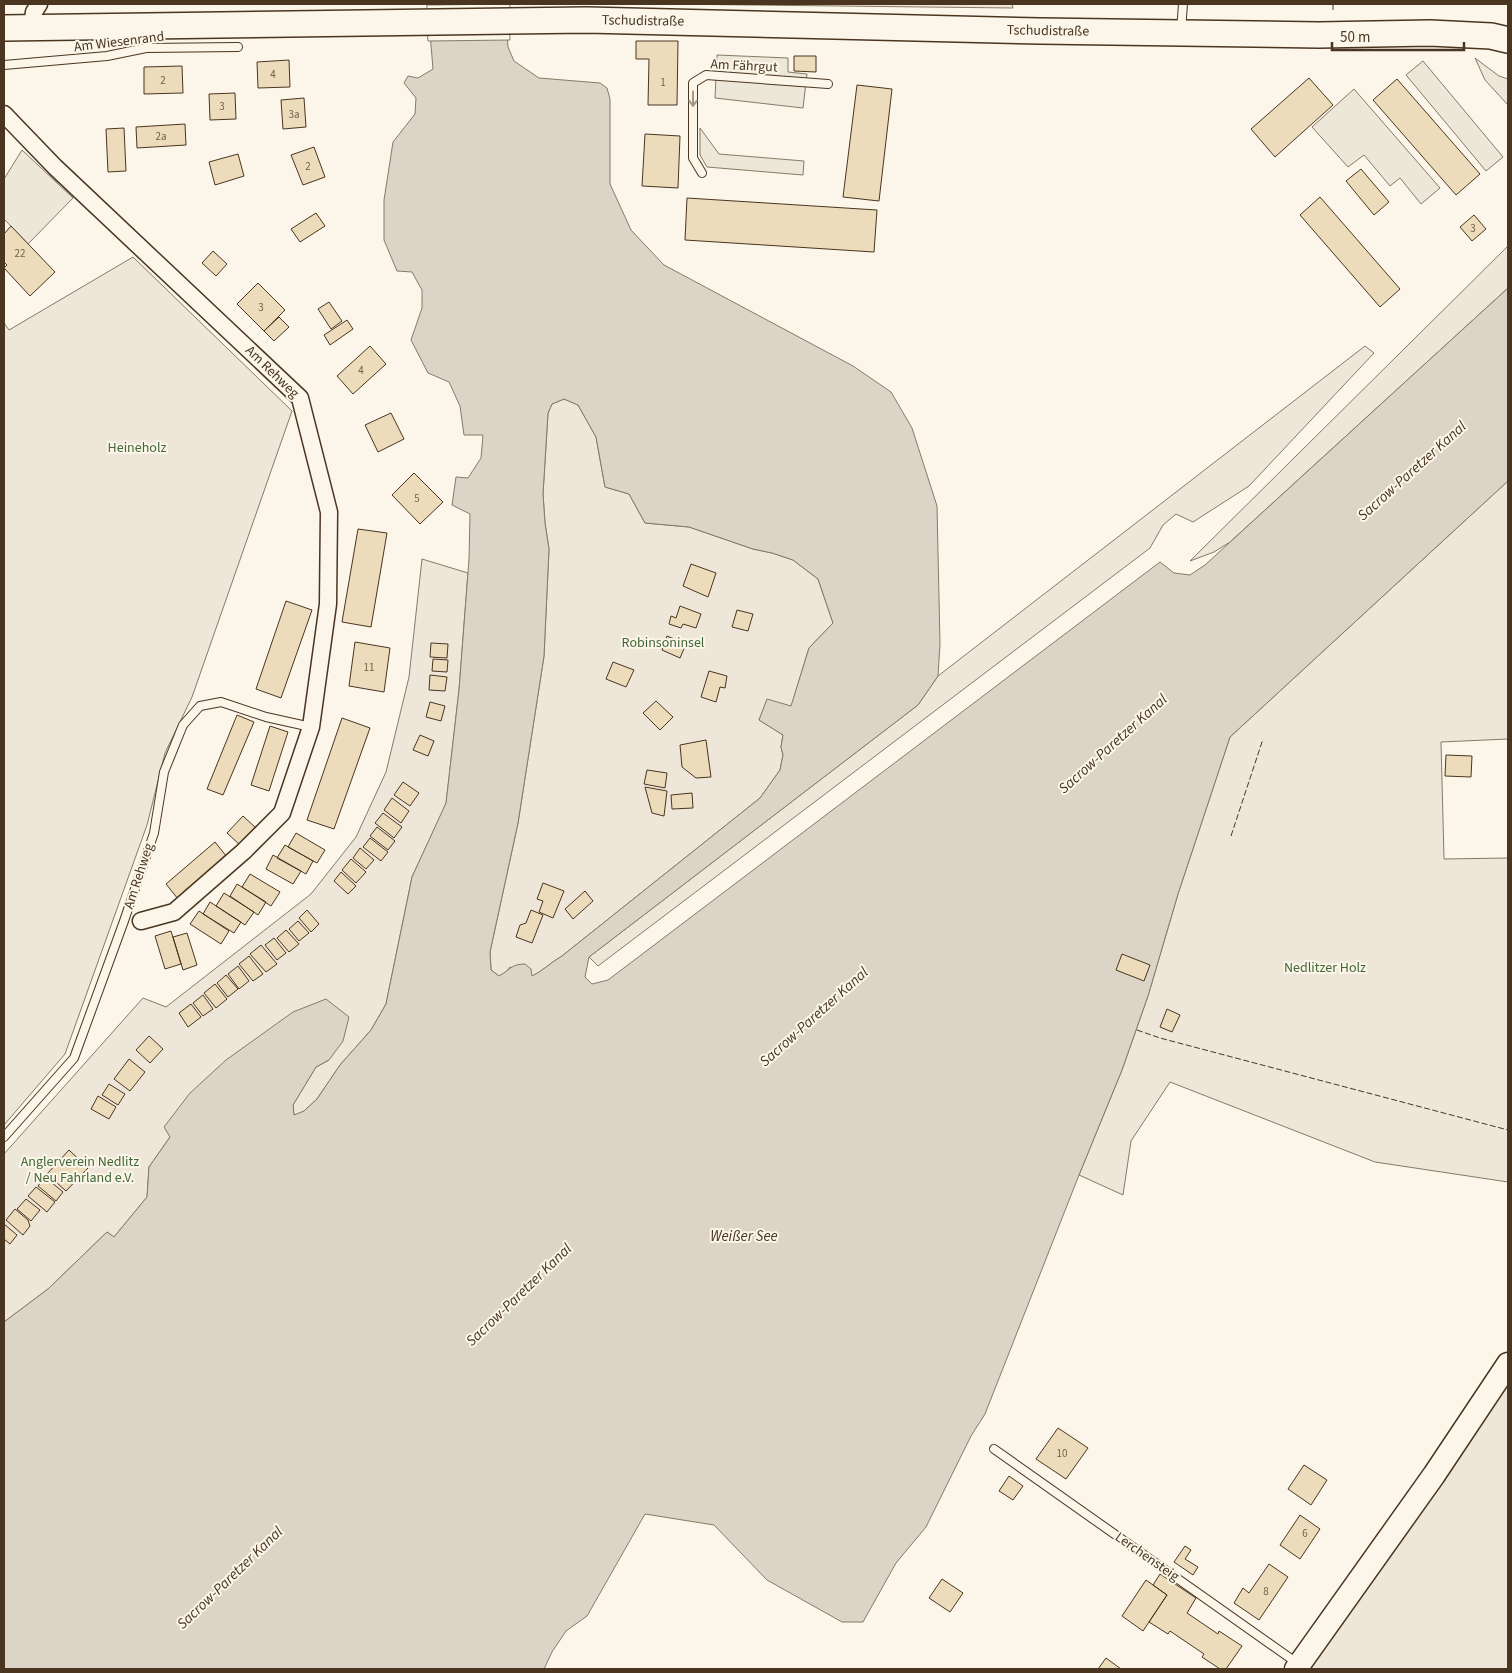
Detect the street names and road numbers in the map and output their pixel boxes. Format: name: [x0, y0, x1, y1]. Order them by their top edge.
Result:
street label: Tschudistraße: [602, 10, 684, 32]
street label: Tschudistraße: [1007, 20, 1089, 42]
street label: Am Wiesenrand: [73, 27, 165, 57]
street label: Am Fährgut: [710, 54, 778, 78]
street label: Am Rehweg: [240, 341, 304, 403]
street label: Am Rehweg: [119, 840, 159, 912]
street label: Lerchensteig: [1111, 1527, 1183, 1587]

